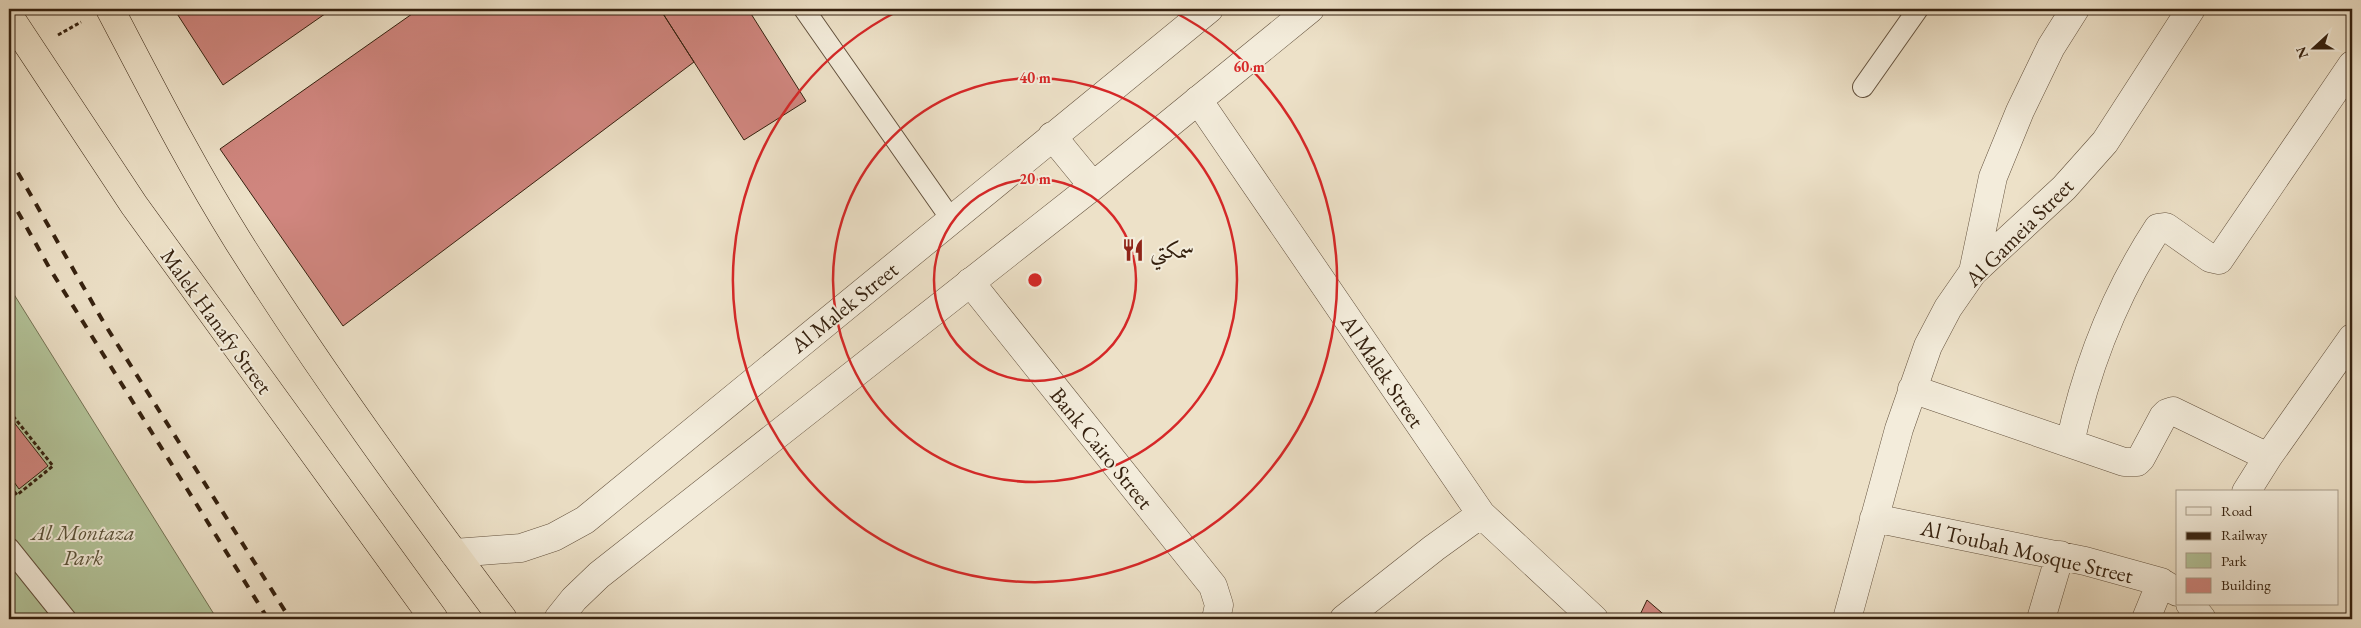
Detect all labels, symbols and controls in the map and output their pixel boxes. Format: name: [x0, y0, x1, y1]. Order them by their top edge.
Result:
north arrow: [2288, 22, 2338, 72]
text: N: [2291, 44, 2312, 61]
text: 60 m: [1233, 57, 1265, 76]
text: 40 m: [1019, 68, 1051, 87]
text: 20 m: [1019, 169, 1051, 188]
street label: Al Gameia Street: [1958, 172, 2080, 294]
place label: سمكتي: [1150, 236, 1194, 271]
restaurant icon: سمكتي: [1120, 237, 1146, 263]
street label: Malek Hanafy Street: [154, 243, 279, 400]
street label: Al Malek Street: [784, 255, 904, 360]
centre of rings: [1026, 271, 1044, 289]
street label: Al Malek Street: [1334, 308, 1431, 433]
street label: Bank Cairo Street: [1044, 381, 1160, 515]
legend: [2176, 490, 2338, 606]
text: Road: [2221, 501, 2253, 520]
street label: Al Toubah Mosque Street: [1917, 513, 2136, 590]
park label: Al Montaza Park: [29, 518, 135, 572]
text: Railway: [2221, 525, 2268, 544]
text: Park: [2221, 551, 2248, 570]
text: Building: [2221, 575, 2271, 594]

